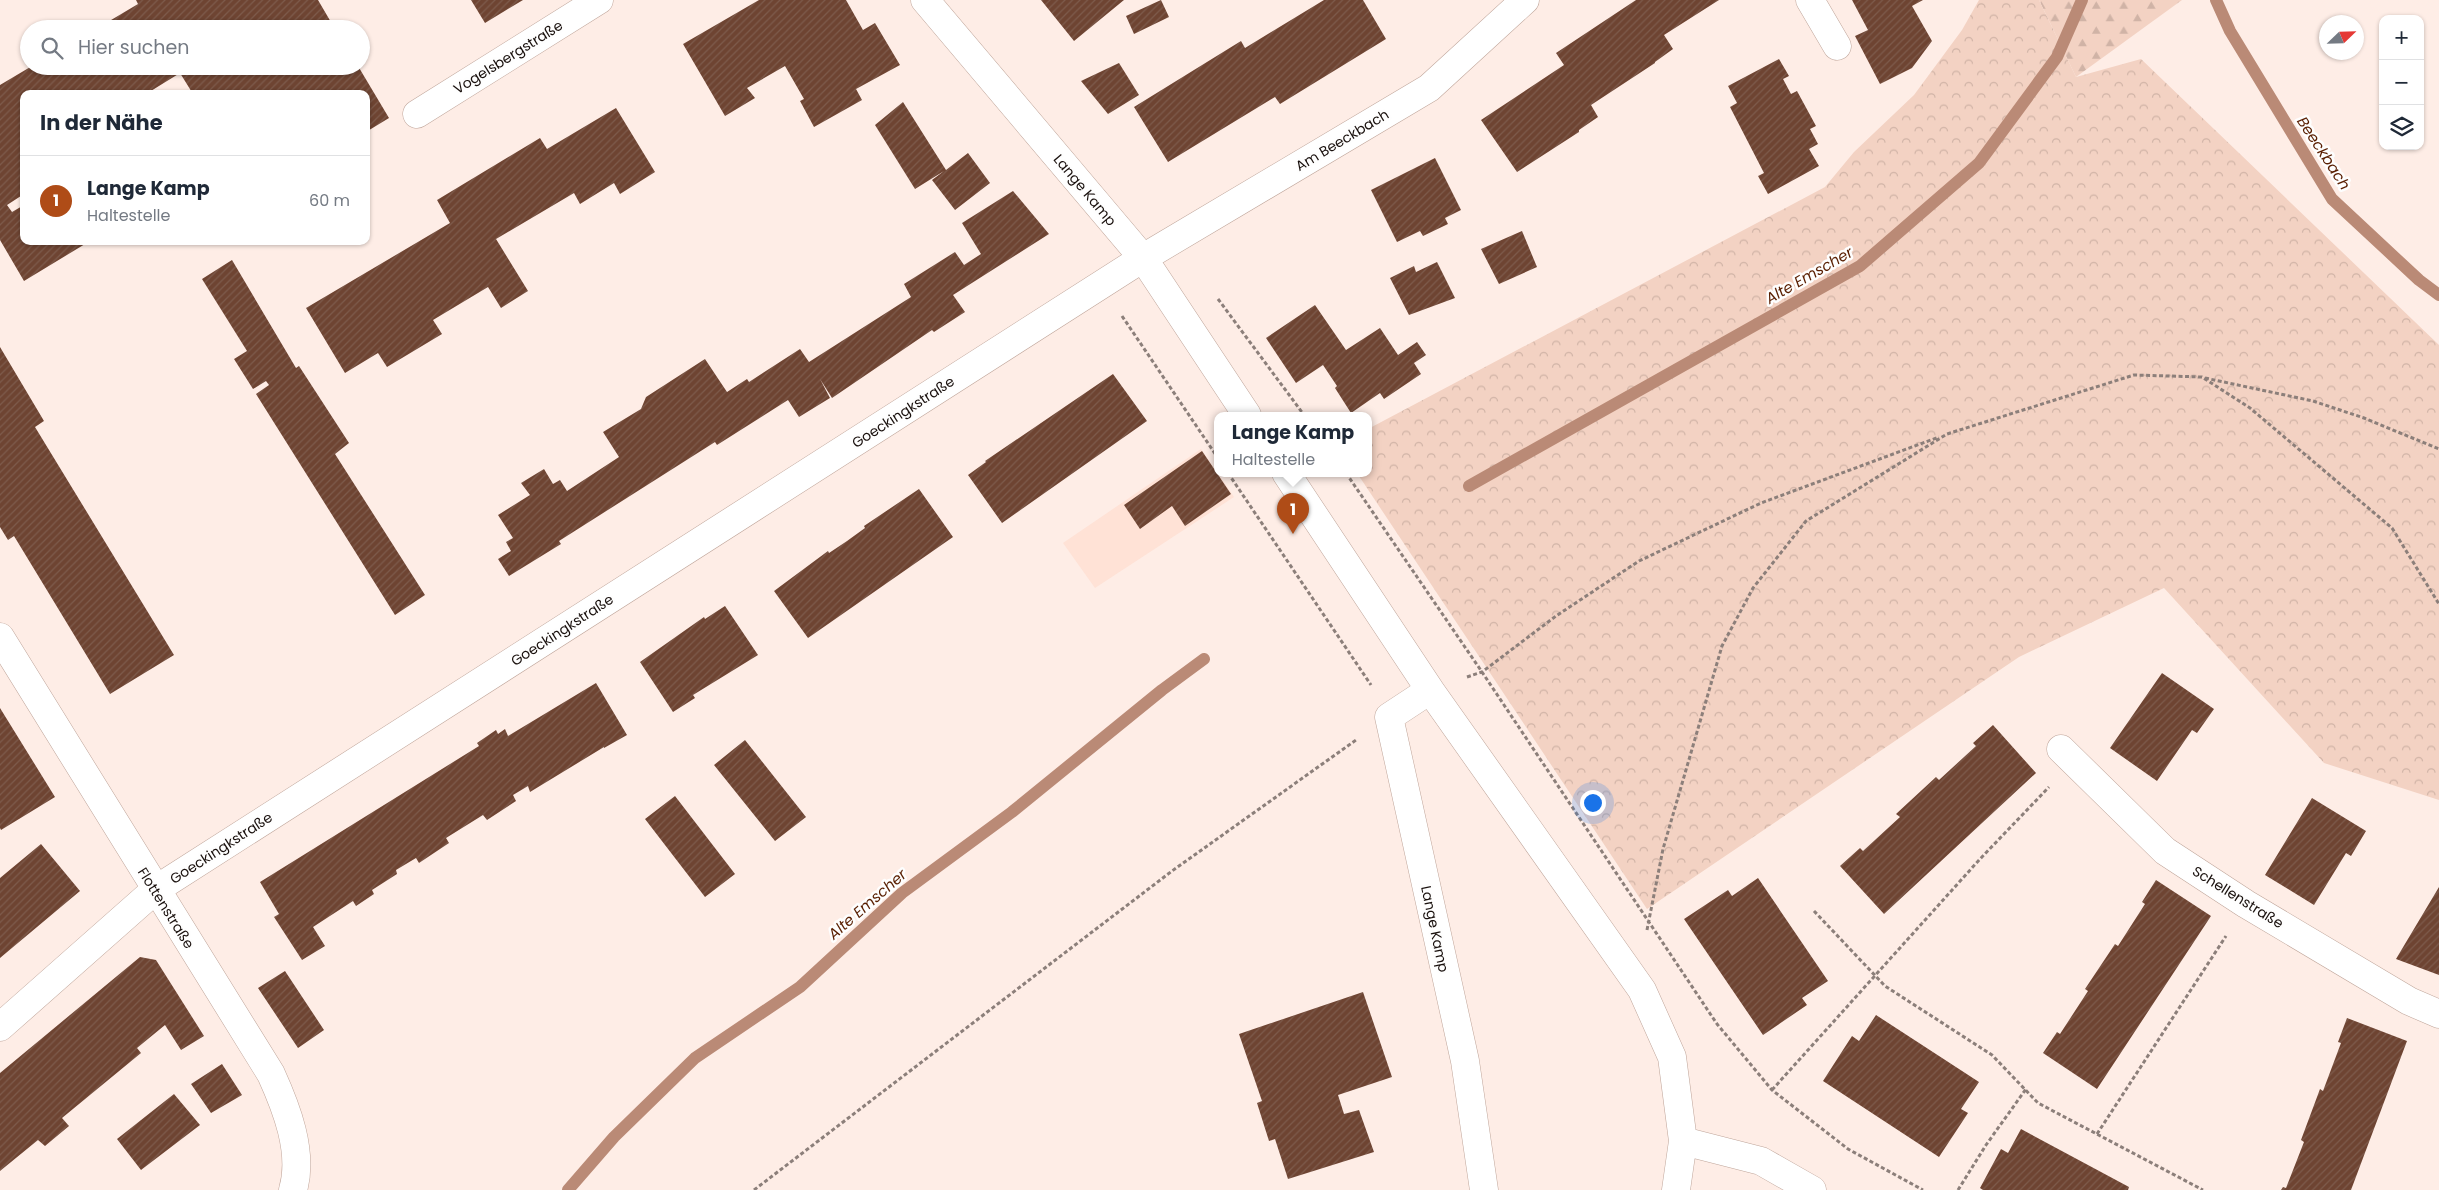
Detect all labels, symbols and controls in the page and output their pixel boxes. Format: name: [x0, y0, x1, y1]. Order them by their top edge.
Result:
street label: Vogelsbergstraße: [449, 15, 567, 99]
north arrow: [2319, 15, 2364, 60]
map controls: [2379, 15, 2424, 150]
button: +: [2379, 15, 2424, 60]
search box: [20, 20, 370, 75]
icon: search: [38, 34, 66, 62]
text: Hier suchen: [78, 34, 189, 61]
button: −: [2379, 60, 2424, 105]
street label: Am Beeckbach: [1292, 104, 1392, 176]
button: layers: [2379, 105, 2424, 150]
text: In der Nähe: [40, 108, 163, 137]
water label: Beeckbach: [2292, 112, 2356, 194]
street label: Lange Kamp: [1049, 150, 1121, 230]
text: Lange Kamp: [87, 175, 210, 202]
text: 1: [53, 189, 59, 212]
text: 60 m: [309, 189, 350, 212]
text: Haltestelle: [87, 204, 170, 227]
water label: Alte Emscher: [1761, 241, 1857, 309]
street label: Goeckingkstraße: [848, 371, 958, 453]
popup: [1214, 412, 1372, 477]
text: Lange Kamp: [1232, 419, 1354, 446]
text: Haltestelle: [1232, 448, 1315, 471]
pin: 1: [1277, 493, 1309, 534]
street label: Goeckingkstraße: [507, 589, 617, 671]
your location: [1580, 790, 1606, 816]
street label: Goeckingkstraße: [166, 807, 276, 889]
street label: Schellenstraße: [2189, 861, 2288, 933]
street label: Flottenstraße: [133, 863, 199, 953]
water label: Alte Emscher: [823, 864, 911, 945]
street label: Lange Kamp: [1416, 884, 1454, 974]

